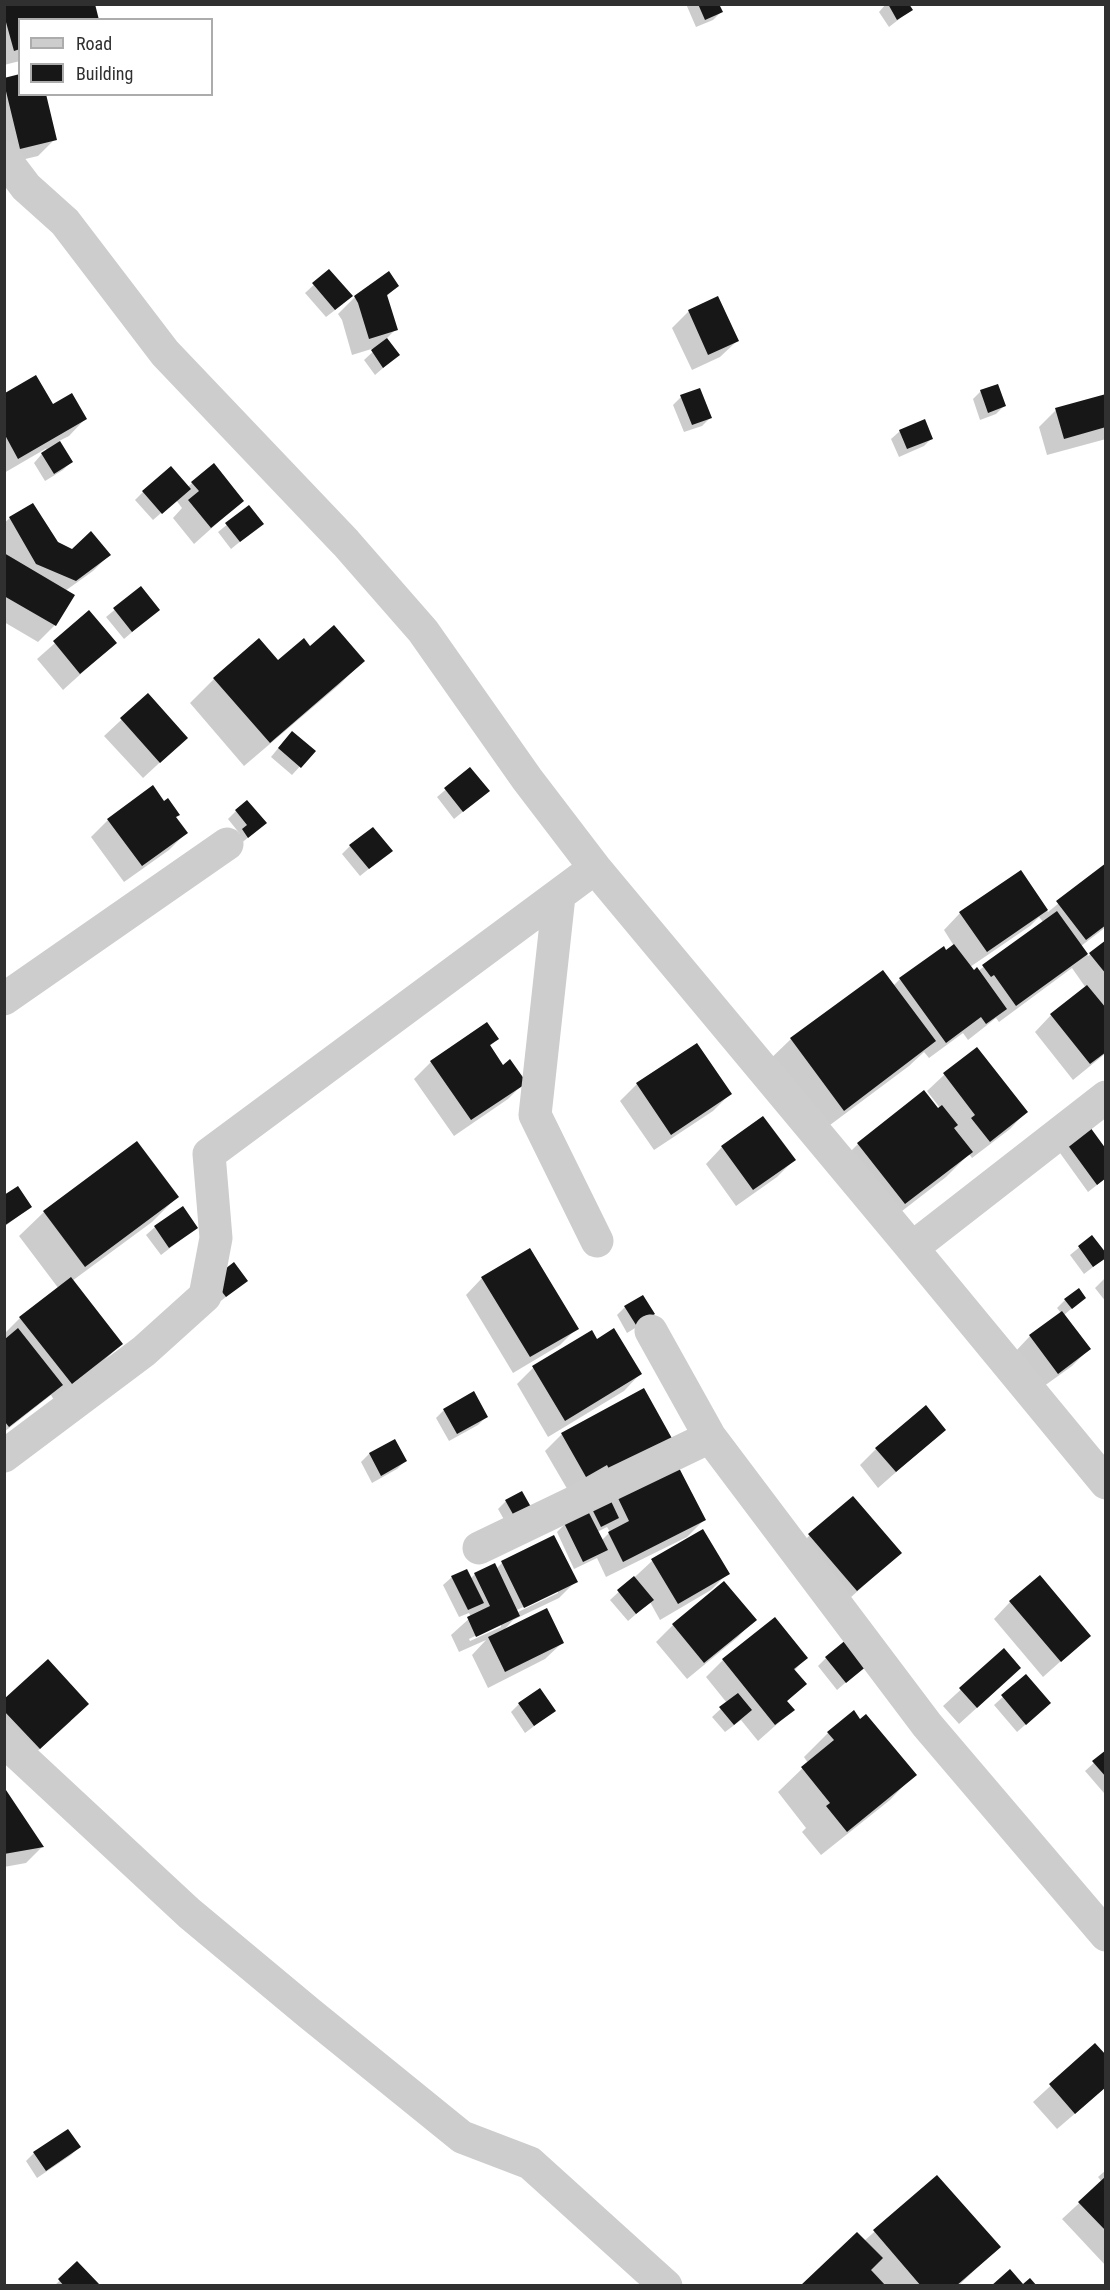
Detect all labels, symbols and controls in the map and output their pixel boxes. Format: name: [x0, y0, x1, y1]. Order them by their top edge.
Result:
legend: [18, 18, 213, 96]
text: Road: [76, 33, 112, 54]
text: Building: [76, 63, 133, 84]

